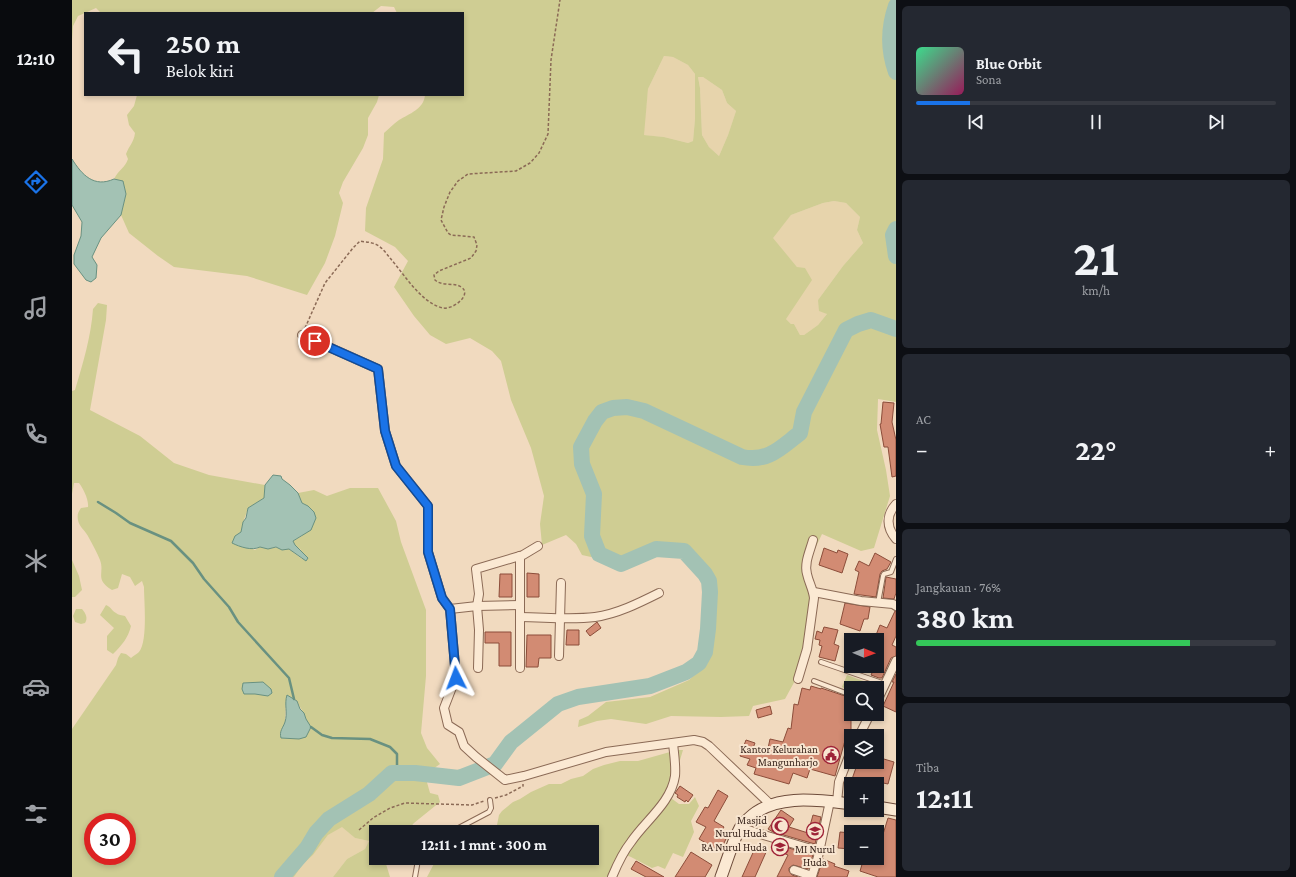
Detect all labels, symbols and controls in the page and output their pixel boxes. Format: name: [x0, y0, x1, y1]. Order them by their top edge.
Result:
icon: left: [100, 28, 152, 80]
text: 250 m: [166, 28, 240, 59]
text: 12:10: [17, 49, 55, 69]
text: Blue Orbit: [976, 56, 1042, 72]
text: Belok kiri: [166, 61, 234, 81]
text: Sona: [976, 72, 1002, 87]
icon: previous: [965, 111, 987, 133]
icon: pause: [1085, 111, 1107, 133]
icon: next: [1205, 111, 1227, 133]
icon: directions: [22, 168, 50, 196]
text: 21: [1073, 228, 1119, 286]
text: km/h: [1082, 283, 1110, 298]
icon: music: [22, 294, 50, 322]
pin: [298, 324, 332, 358]
icon: arrive: [304, 330, 326, 352]
text: AC: [916, 412, 931, 427]
icon: phone: [22, 420, 50, 448]
text: 22°: [1075, 433, 1117, 466]
text: −: [916, 437, 928, 462]
text: +: [1264, 437, 1276, 462]
icon: climate: [22, 547, 50, 575]
text: Jangkauan · 76%: [916, 580, 1001, 595]
text: 380 km: [916, 601, 1014, 634]
north arrow: [844, 633, 884, 673]
map controls: [844, 633, 884, 865]
position arrow: [435, 657, 477, 699]
icon: car: [22, 673, 50, 701]
button: search: [844, 681, 884, 721]
button: layers: [844, 729, 884, 769]
place label: Kantor Kelurahan Mangunharjo: [740, 743, 819, 769]
public building icon: Kantor Kelurahan Mangunharjo: [821, 745, 841, 765]
text: Tiba: [916, 760, 939, 775]
button: +: [844, 777, 884, 817]
text: 12:11: [916, 781, 973, 814]
icon: filters: [22, 800, 50, 828]
speed limit sign: 30: [84, 813, 136, 865]
place label: Masjid Nurul Huda: [715, 814, 767, 839]
mosque icon: Masjid Nurul Huda: [770, 816, 790, 836]
school or university icon: MI Nurul Huda: [805, 821, 825, 841]
button: −: [844, 825, 884, 865]
text: 12:11 · 1 mnt · 300 m: [421, 837, 547, 853]
school or university icon: RA Nurul Huda: [770, 837, 790, 857]
place label: RA Nurul Huda: [701, 841, 767, 853]
place label: MI Nurul Huda: [795, 843, 835, 868]

